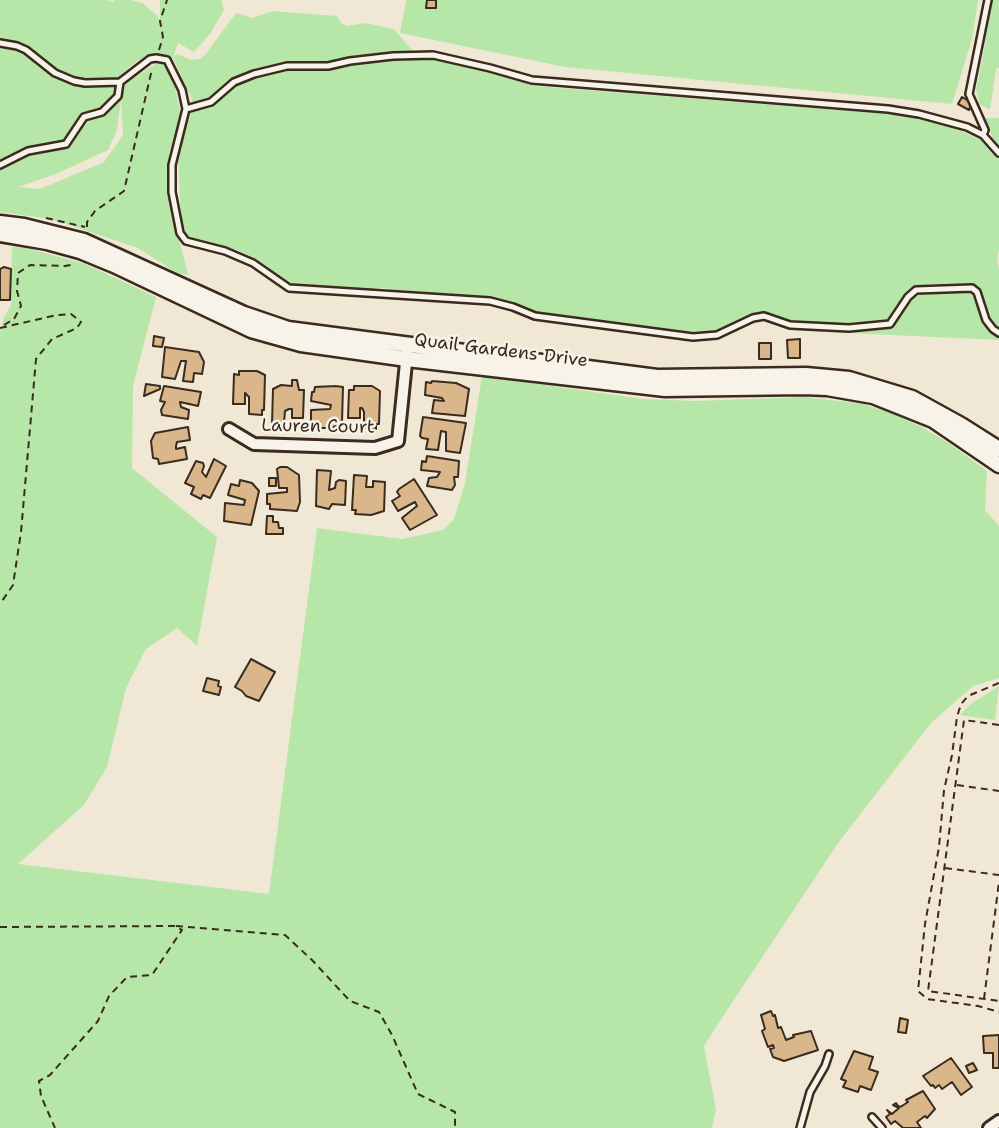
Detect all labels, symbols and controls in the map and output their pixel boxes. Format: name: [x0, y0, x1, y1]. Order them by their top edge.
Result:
street label: Quail Gardens Drive: [413, 330, 589, 372]
street label: Lauren Court: [261, 415, 375, 439]

